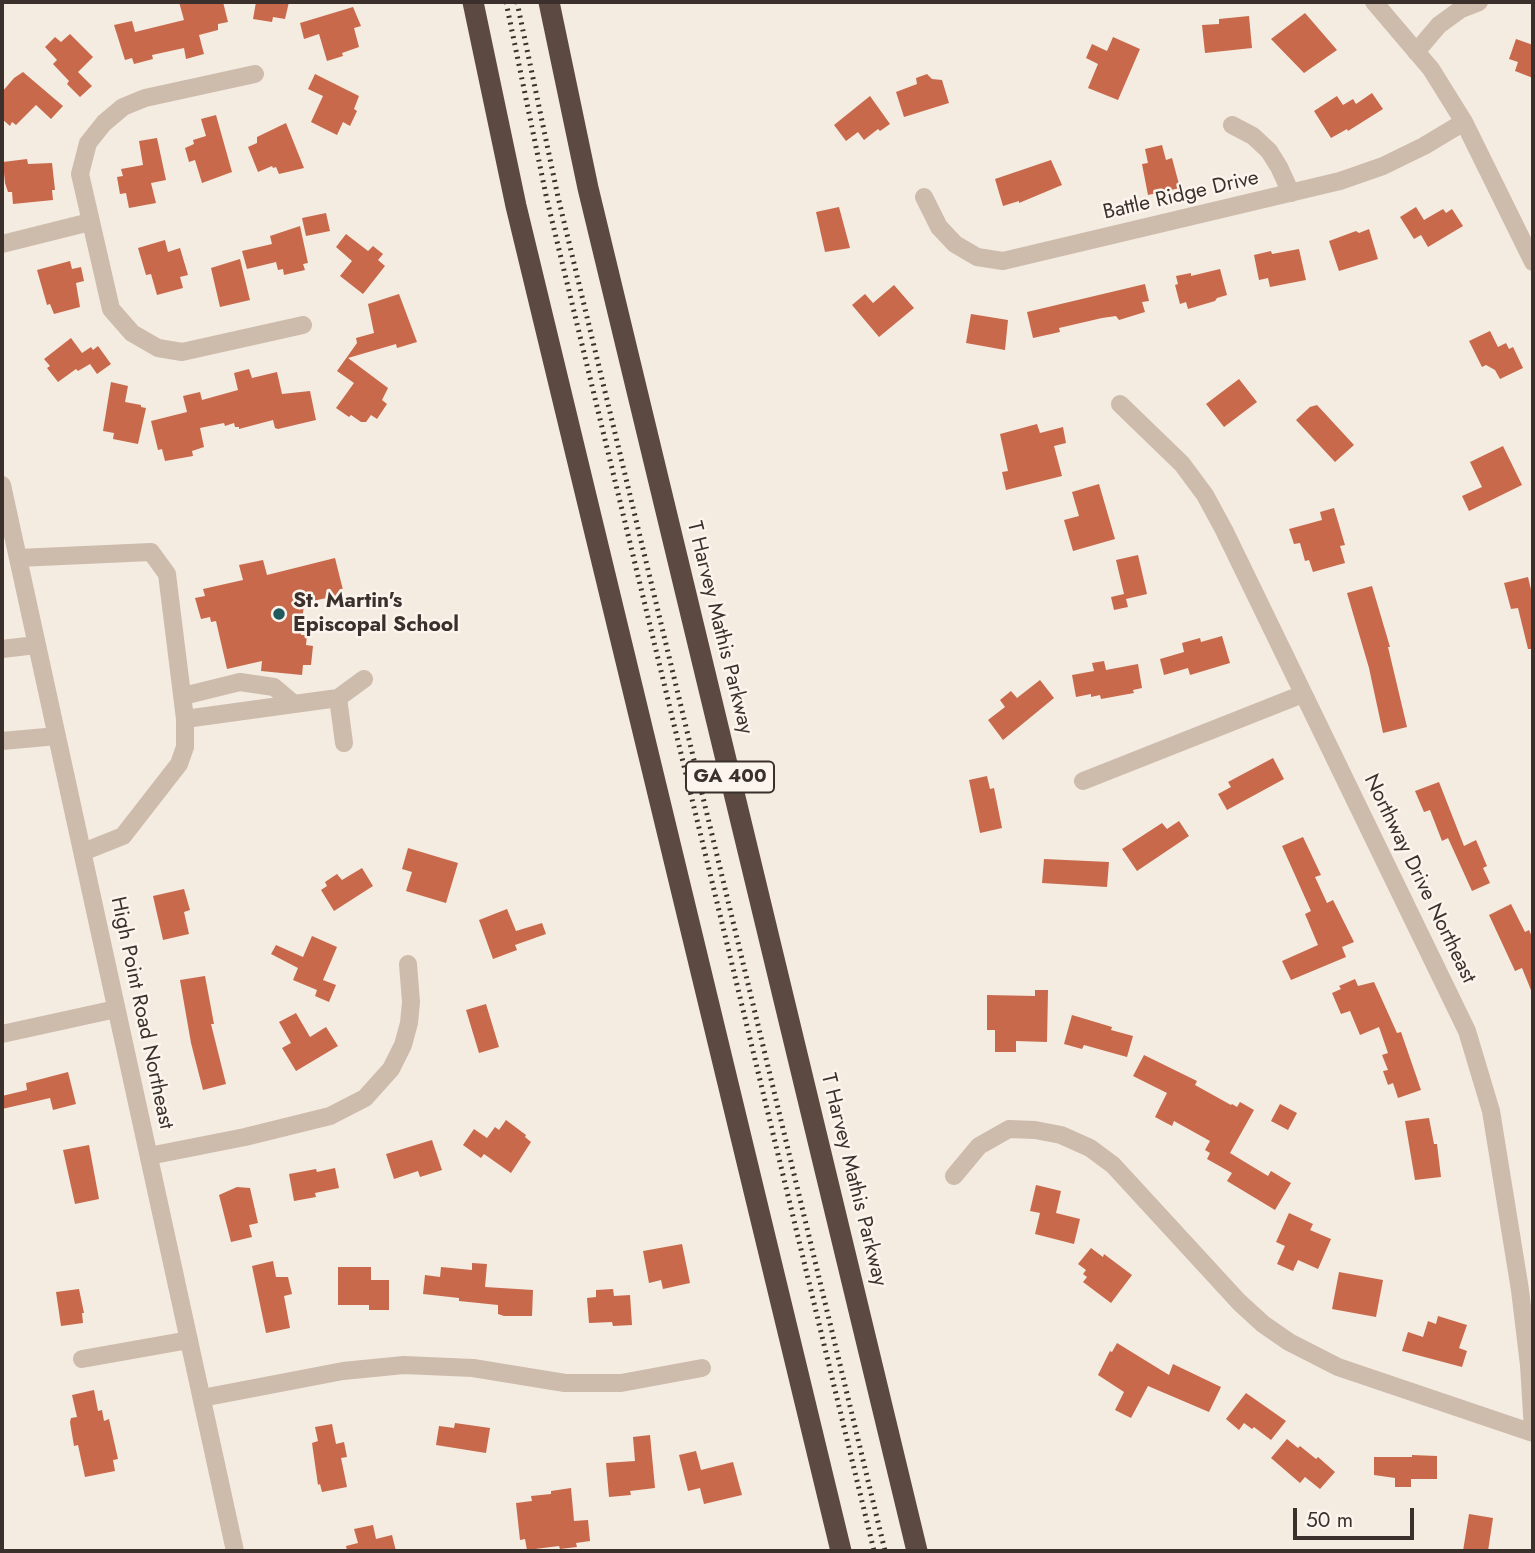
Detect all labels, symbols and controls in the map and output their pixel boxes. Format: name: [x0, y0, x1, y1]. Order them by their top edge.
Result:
street label: Battle Ridge Drive: [1101, 166, 1261, 226]
street label: T Harvey Mathis Parkway: [680, 519, 758, 737]
place label: St. Martin's Episcopal School: [293, 589, 459, 639]
marker: St. Martin's Episcopal School: [271, 606, 287, 622]
road number: GA 400: [686, 762, 774, 792]
street label: Northway Drive Northeast: [1357, 771, 1481, 987]
street label: High Point Road Northeast: [104, 894, 178, 1132]
street label: T Harvey Mathis Parkway: [814, 1071, 892, 1289]
scale bar: [1297, 1494, 1418, 1538]
text: 50 m: [1306, 1505, 1353, 1535]

